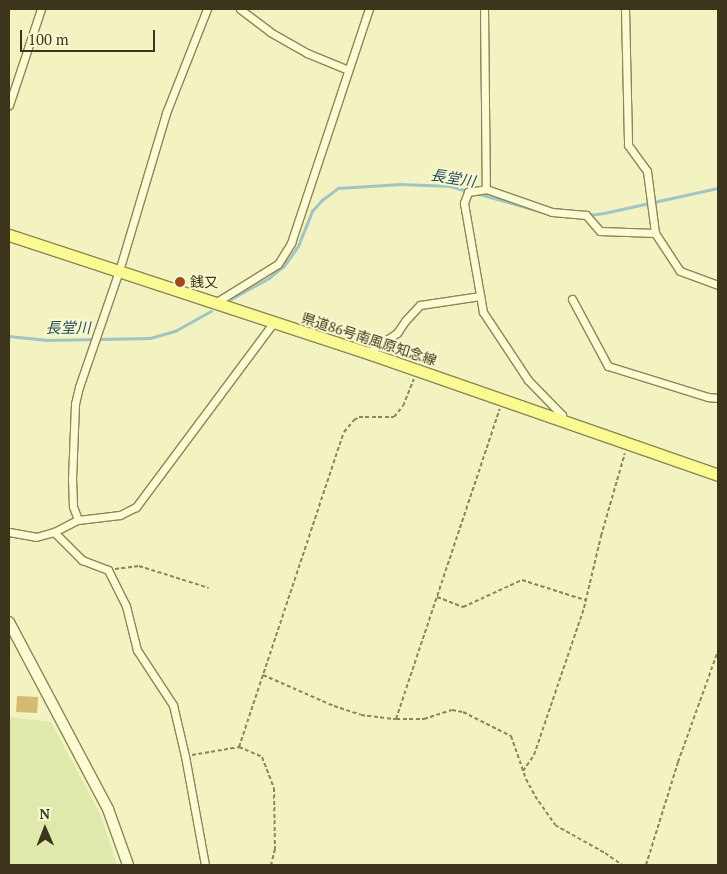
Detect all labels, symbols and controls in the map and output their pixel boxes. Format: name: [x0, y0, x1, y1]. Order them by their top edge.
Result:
scale bar: [22, 20, 158, 52]
text: 100 m: [28, 29, 69, 49]
water label: 長堂川: [429, 166, 477, 190]
place label: 銭又: [190, 274, 218, 290]
marker: 銭又: [174, 276, 186, 288]
street label: 県道86号南風原知念線: [299, 309, 439, 369]
water label: 長堂川: [46, 319, 90, 337]
north arrow: [20, 804, 70, 854]
text: N: [39, 804, 50, 823]

